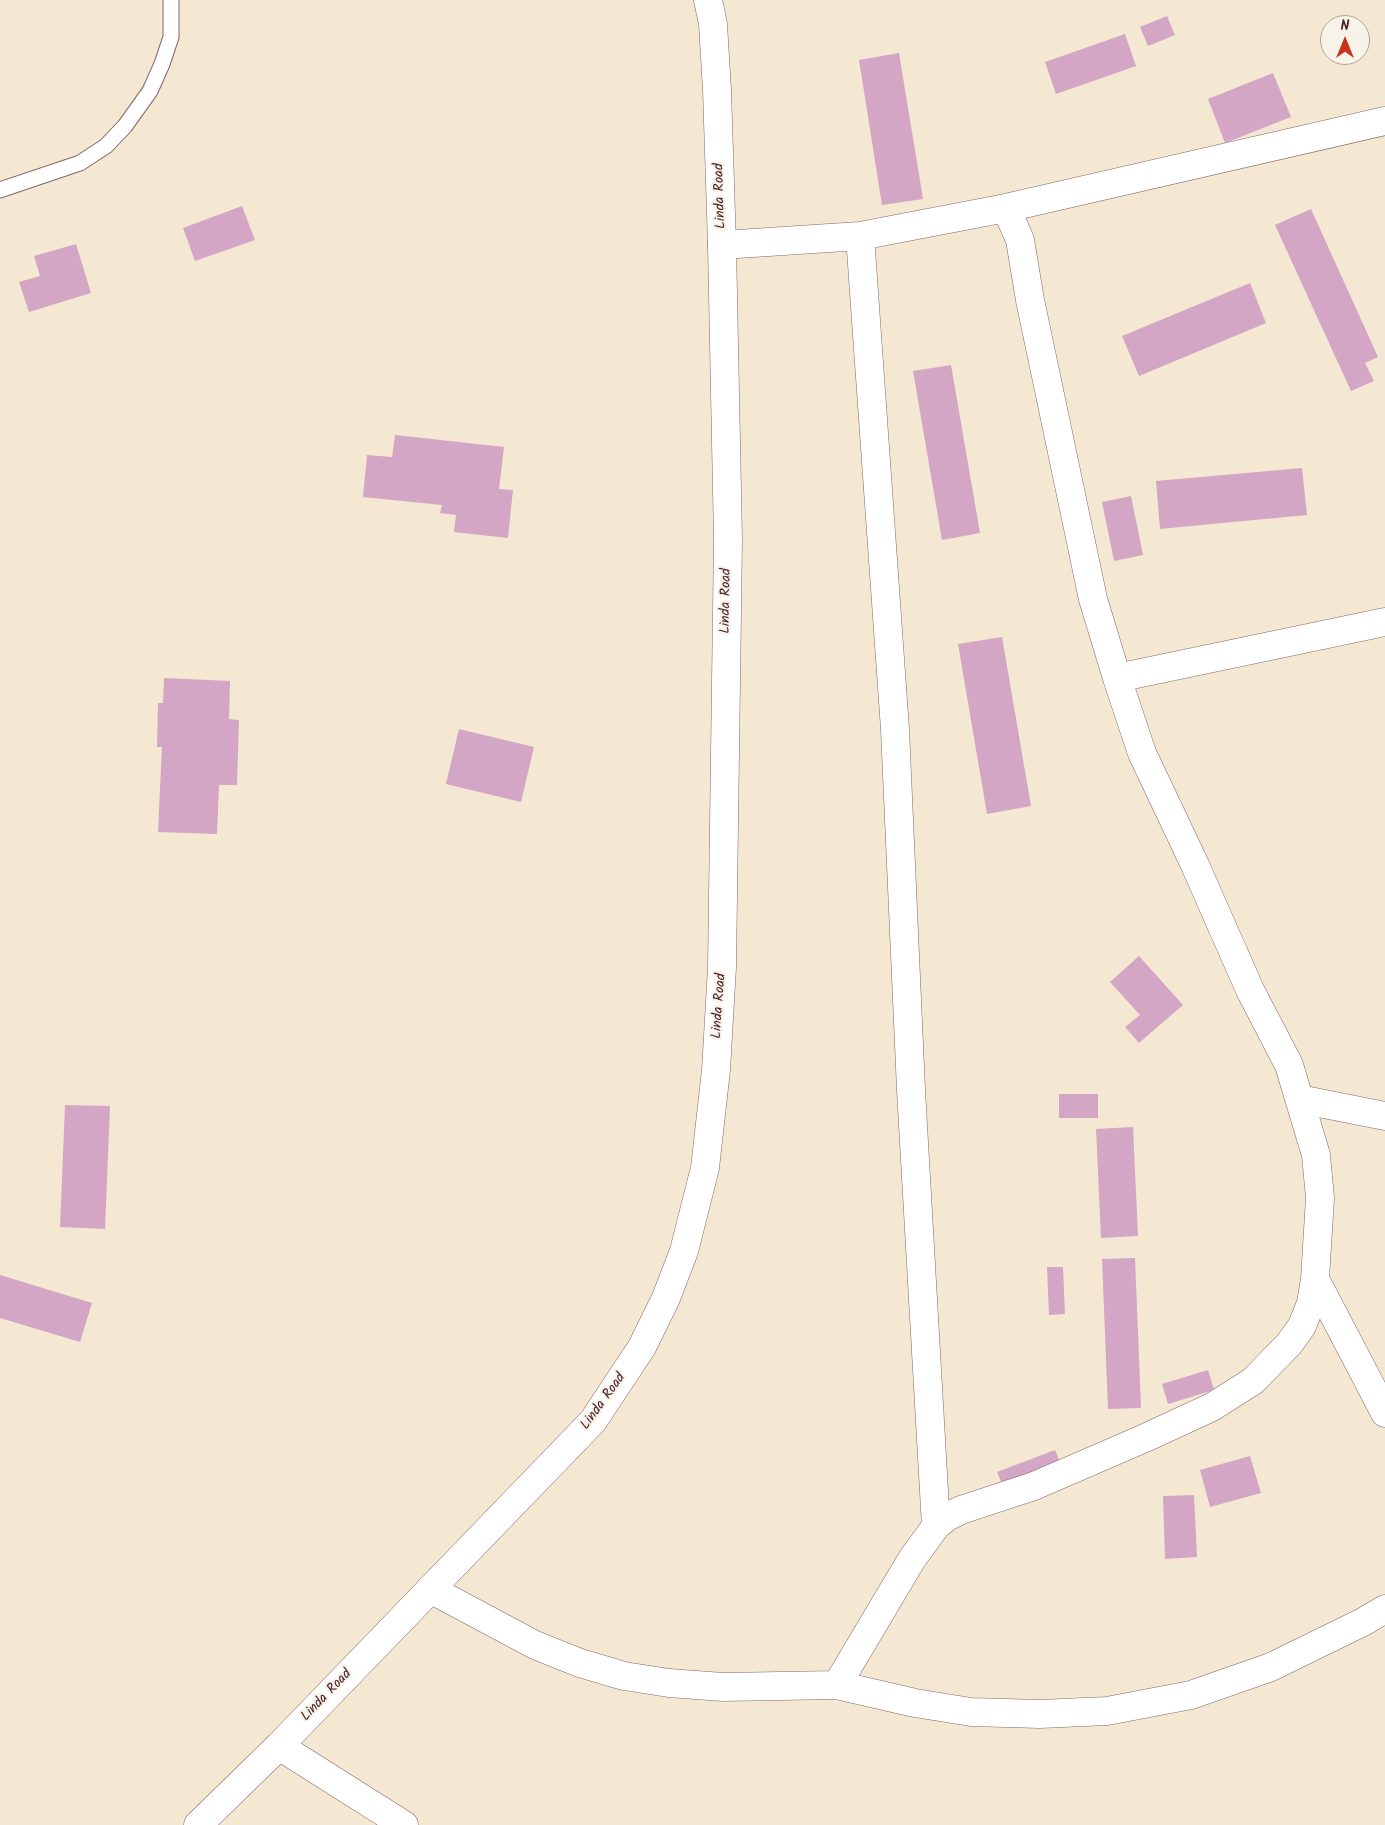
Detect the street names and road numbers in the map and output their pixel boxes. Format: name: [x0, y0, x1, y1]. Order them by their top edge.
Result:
street label: Linda Road: [711, 163, 731, 229]
street label: Linda Road: [718, 568, 736, 634]
street label: Linda Road: [709, 973, 731, 1039]
street label: Linda Road: [578, 1370, 630, 1434]
street label: Linda Road: [298, 1667, 356, 1725]

